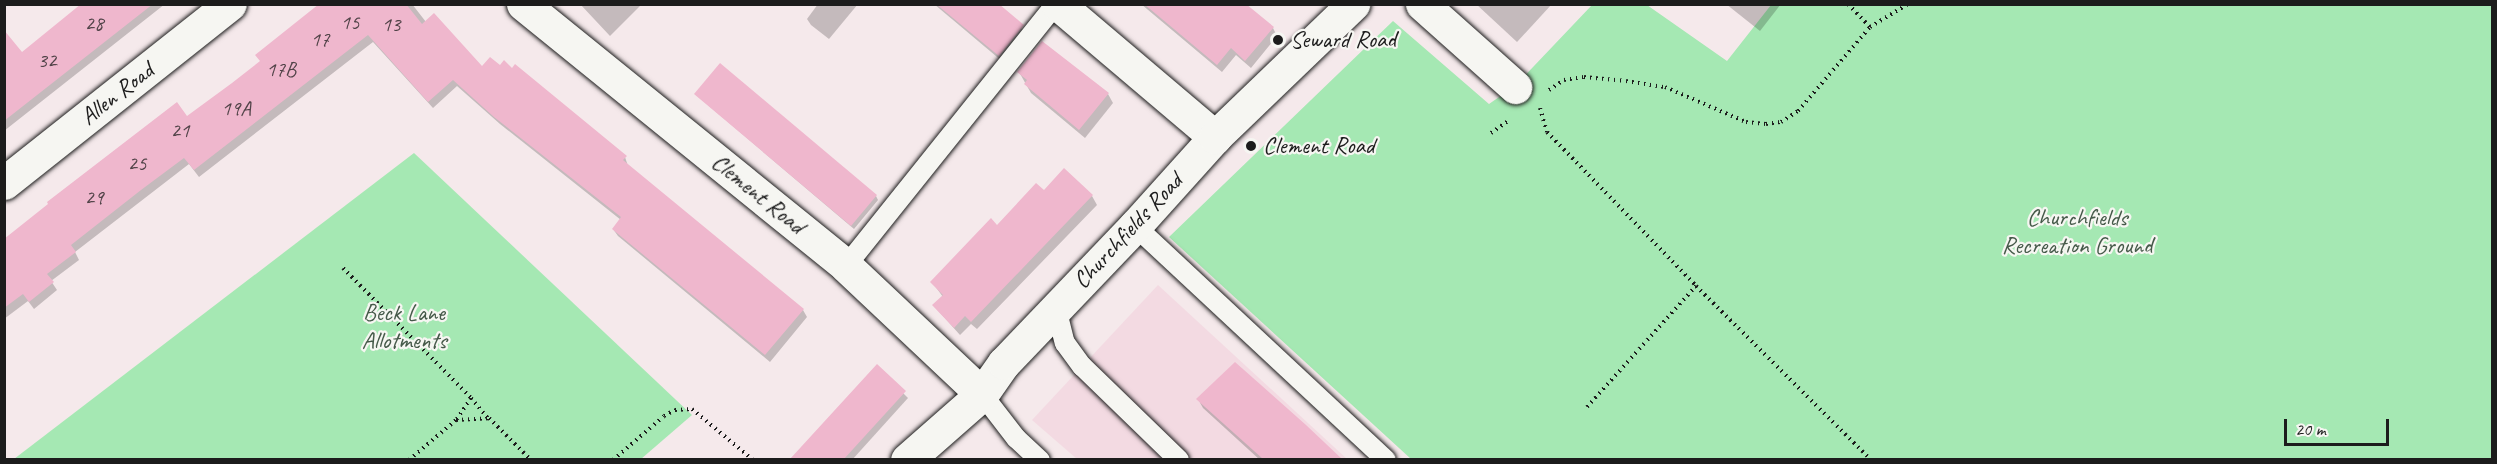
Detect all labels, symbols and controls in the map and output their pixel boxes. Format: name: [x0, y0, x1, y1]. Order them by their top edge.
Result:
house number: 15: [341, 9, 359, 35]
house number: 28: [85, 10, 103, 36]
house number: 13: [382, 11, 400, 37]
house number: 17: [311, 26, 329, 52]
place label: Seward Road: [1290, 26, 1395, 54]
marker: Seward Road: [1271, 33, 1285, 47]
house number: 32: [38, 47, 56, 73]
house number: 17B: [266, 56, 296, 82]
street label: Allen Road: [75, 57, 159, 131]
house number: 19A: [221, 95, 251, 121]
house number: 21: [171, 117, 189, 143]
place label: Clement Road: [1263, 132, 1374, 160]
marker: Clement Road: [1244, 139, 1258, 153]
street label: Clement Road: [706, 148, 810, 240]
house number: 25: [128, 150, 146, 176]
street label: Churchfields Road: [1067, 168, 1189, 294]
house number: 29: [85, 184, 103, 210]
park label: Churchfields Recreation Ground: [2002, 204, 2152, 260]
park label: Beck Lane Allotments: [362, 299, 446, 355]
scale bar: [2287, 407, 2392, 445]
text: 20 m: [2295, 418, 2326, 440]

